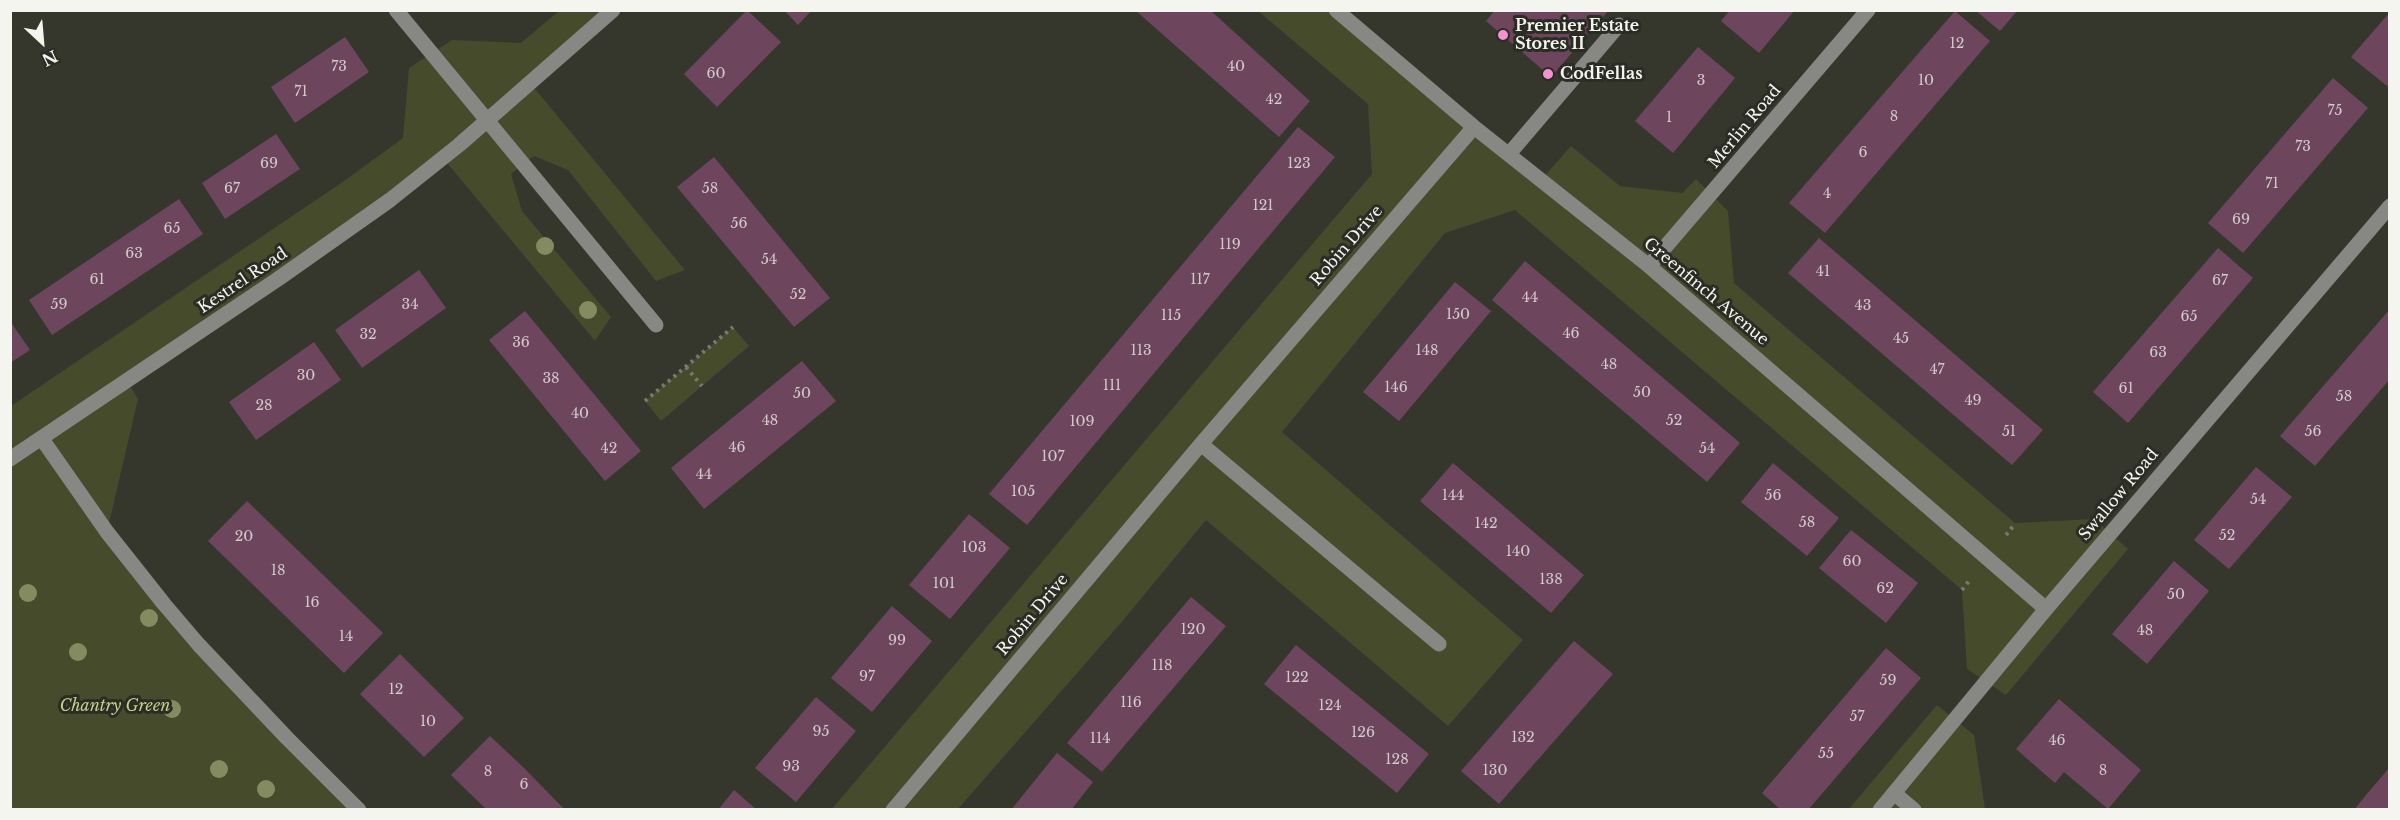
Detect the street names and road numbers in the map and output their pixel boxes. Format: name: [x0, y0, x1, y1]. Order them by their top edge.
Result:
street label: Merlin Road: [1705, 81, 1785, 173]
street label: Robin Drive: [1307, 202, 1387, 290]
street label: Greenfinch Avenue: [1640, 234, 1772, 350]
street label: Kestrel Road: [195, 244, 291, 318]
street label: Swallow Road: [2075, 445, 2163, 545]
street label: Robin Drive: [993, 570, 1073, 660]

